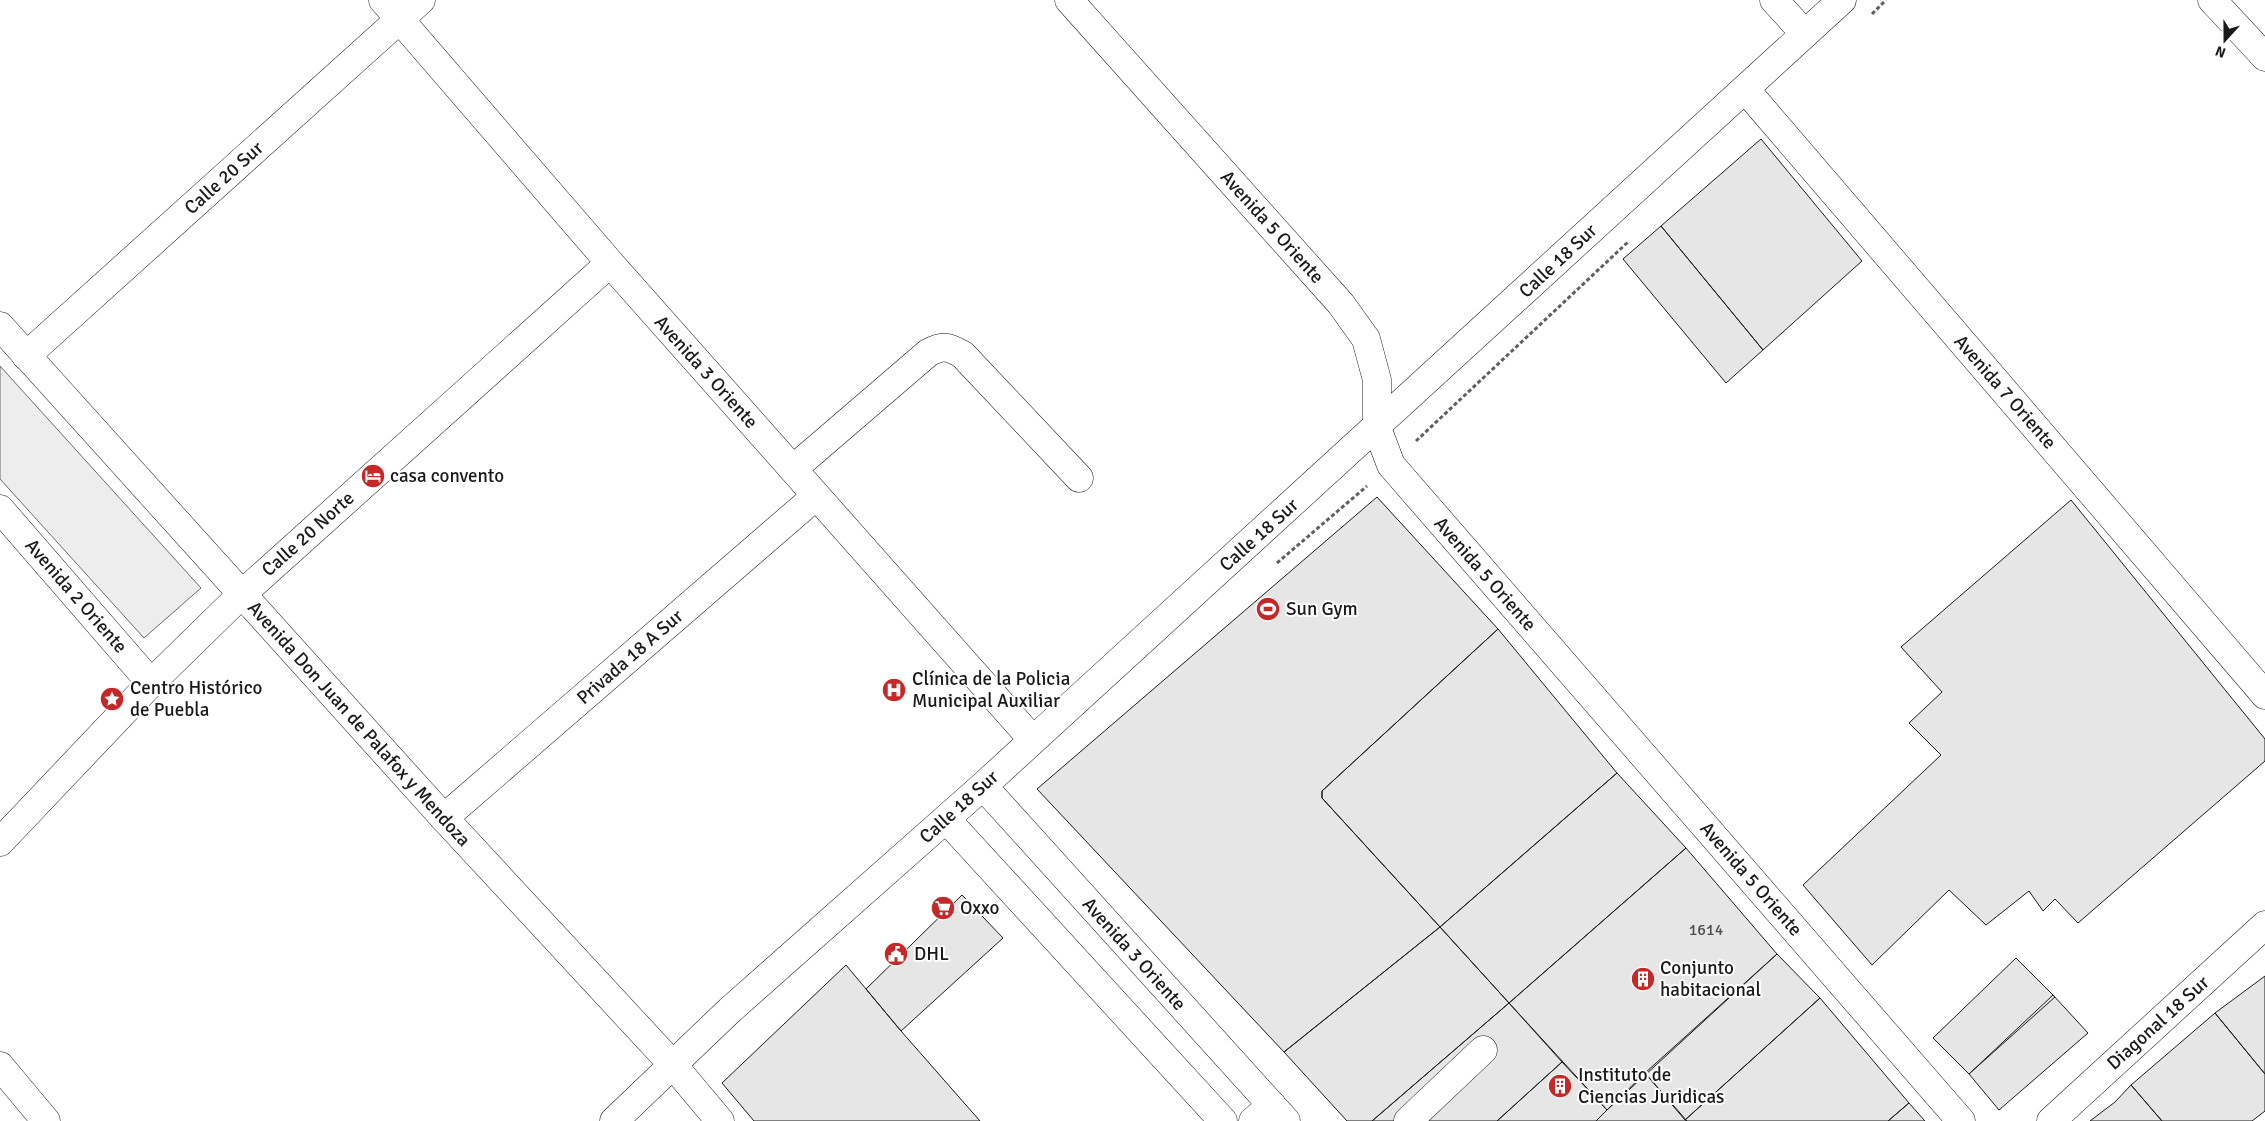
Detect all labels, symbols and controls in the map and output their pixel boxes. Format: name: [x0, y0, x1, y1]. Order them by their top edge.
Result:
north arrow: [2200, 15, 2250, 65]
text: N: [2213, 42, 2228, 61]
street label: Calle 20 Sur: [180, 136, 268, 220]
street label: Avenida 5 Oriente: [1215, 166, 1329, 288]
street label: Calle 18 Sur: [1514, 219, 1602, 303]
street label: Avenida 3 Oriente: [649, 311, 763, 433]
street label: Avenida 7 Oriente: [1949, 330, 2061, 454]
hotel icon: casa convento: [360, 463, 386, 489]
place label: casa convento: [390, 464, 504, 488]
street label: Calle 20 Norte: [257, 486, 359, 582]
street label: Calle 18 Sur: [1215, 493, 1303, 577]
street label: Avenida 5 Oriente: [1429, 512, 1541, 636]
street label: Avenida 2 Oriente: [20, 534, 132, 658]
street label: Avenida Don Juan de Palafox y Mendoza: [242, 596, 476, 852]
sports icon: Sun Gym: [1255, 596, 1281, 622]
place label: Sun Gym: [1286, 597, 1358, 621]
street label: Privada 18 A Sur: [572, 604, 688, 710]
place label: Clínica de la Policia Municipal Auxiliar: [912, 667, 1070, 713]
place label: Centro Histórico de Puebla: [130, 676, 262, 722]
hospital icon: Clínica de la Policia Municipal Auxiliar: [881, 677, 907, 703]
place icon: Centro Histórico de Puebla: [99, 686, 125, 712]
street label: Calle 18 Sur: [915, 765, 1003, 849]
street label: Avenida 5 Oriente: [1695, 817, 1807, 941]
street label: Avenida 3 Oriente: [1077, 893, 1191, 1015]
supermarket icon: Oxxo: [930, 895, 956, 921]
place label: Oxxo: [960, 896, 999, 920]
house number: 1614: [1689, 920, 1724, 940]
public building icon: DHL: [883, 941, 909, 967]
place label: DHL: [914, 942, 949, 966]
place label: Conjunto habitacional: [1660, 956, 1761, 1002]
building icon: Conjunto habitacional: [1630, 966, 1656, 992]
street label: Diagonal 18 Sur: [2102, 971, 2214, 1075]
place label: Instituto de Ciencias Juridicas: [1578, 1063, 1724, 1109]
building icon: Instituto de Ciencias Juridicas: [1547, 1073, 1573, 1099]

